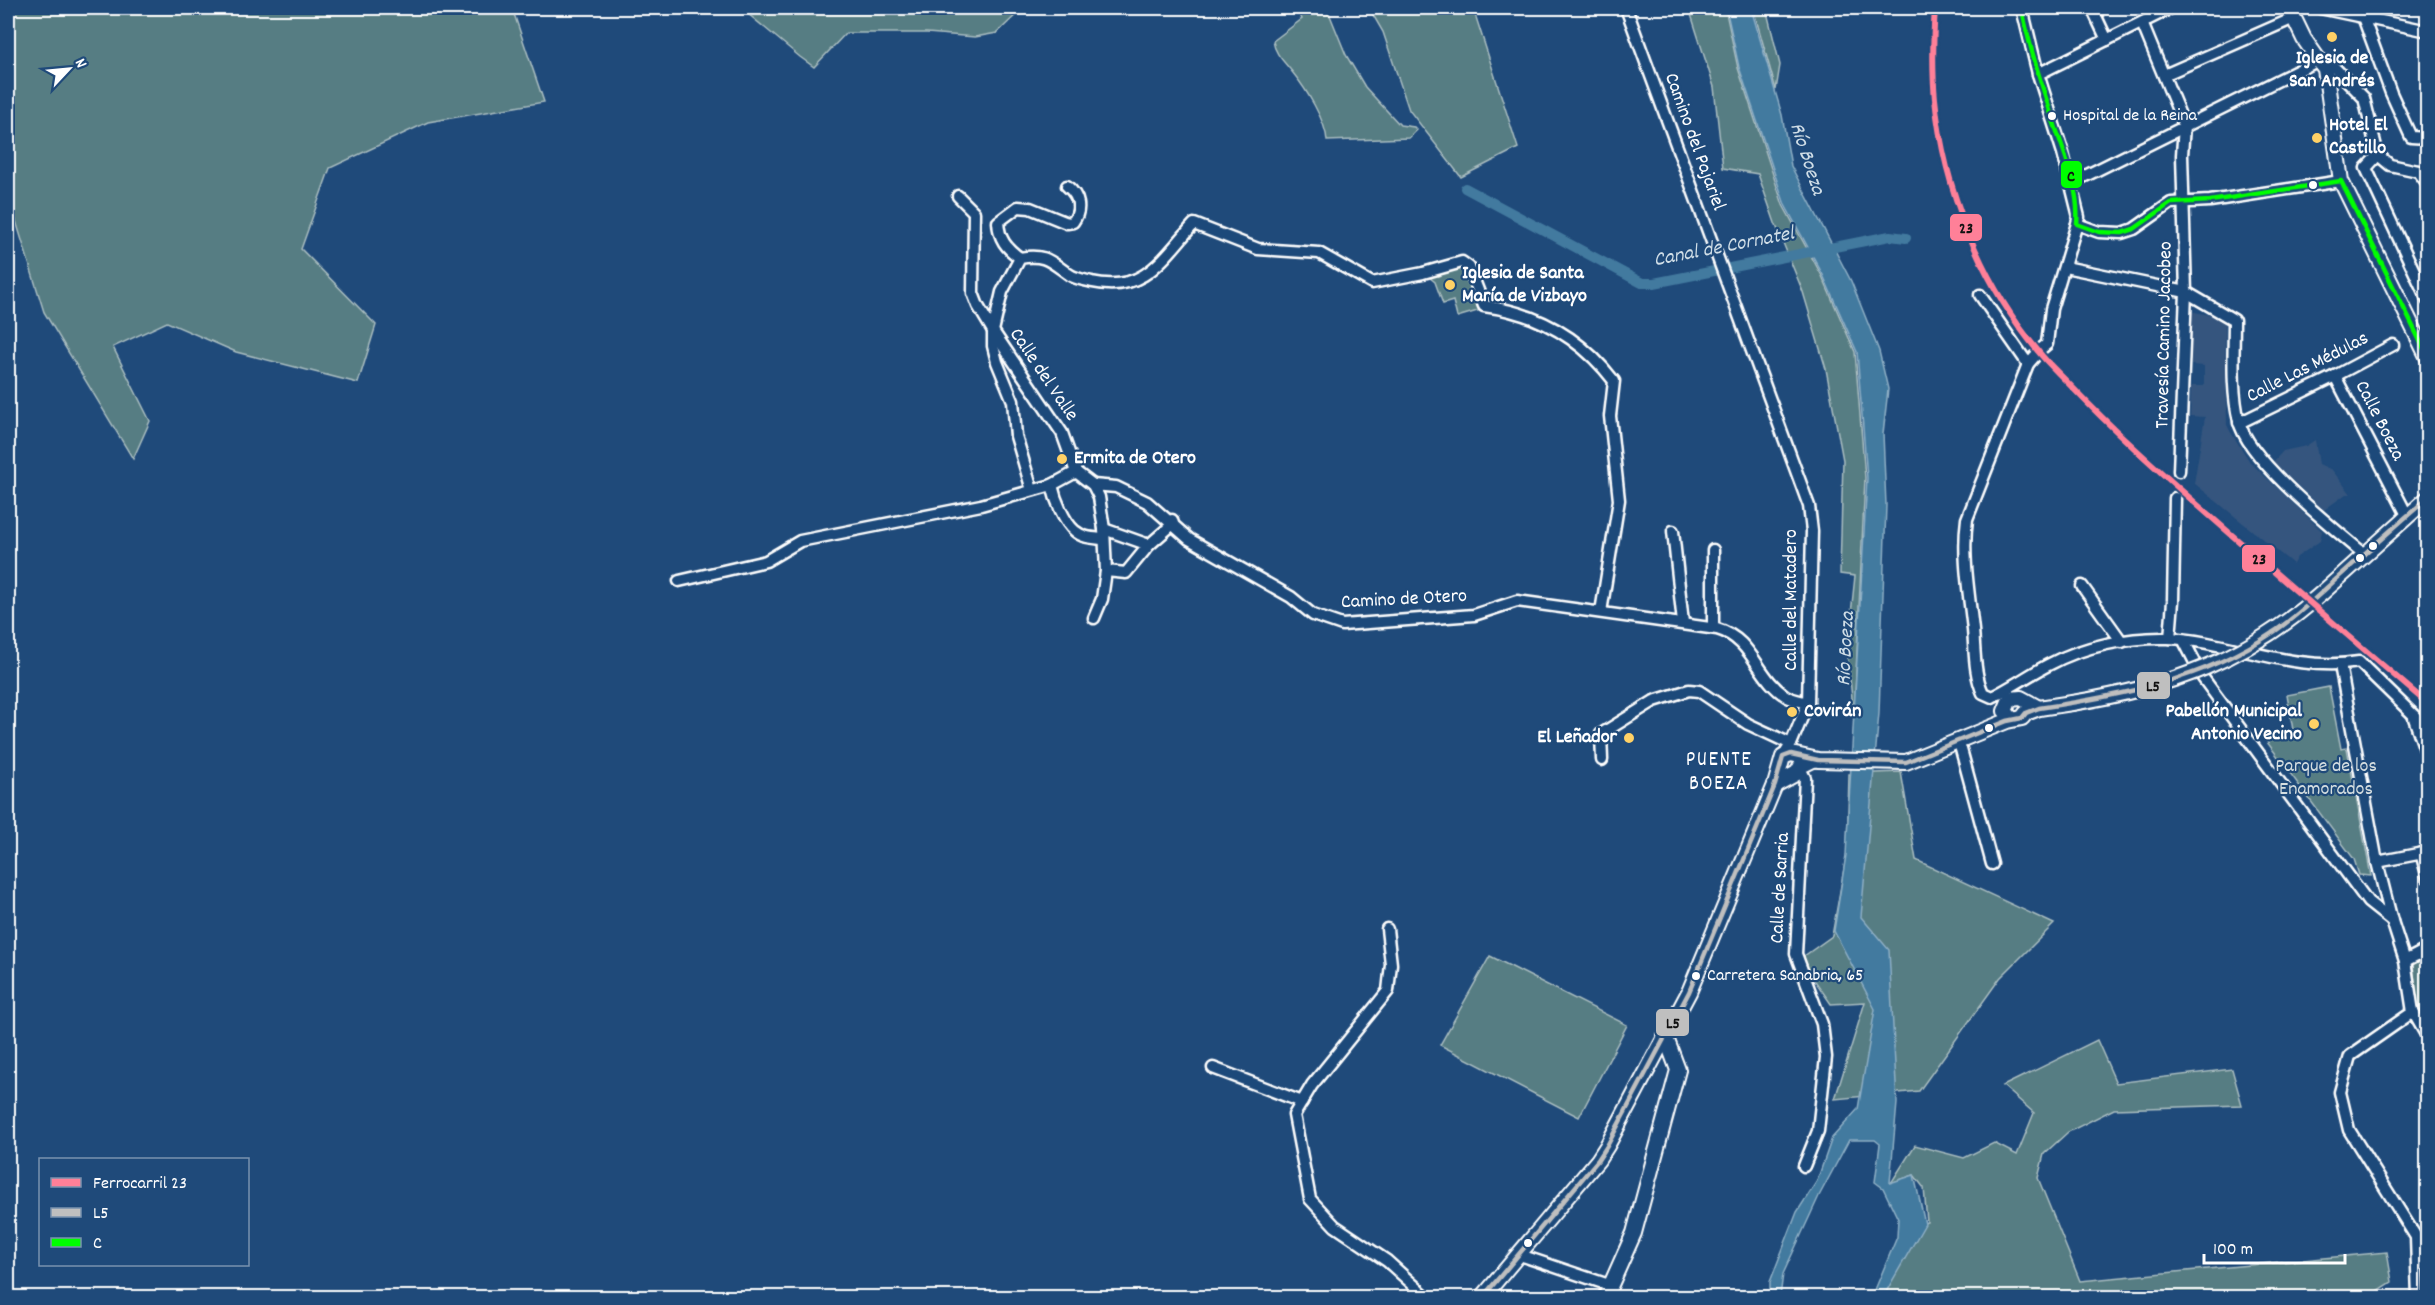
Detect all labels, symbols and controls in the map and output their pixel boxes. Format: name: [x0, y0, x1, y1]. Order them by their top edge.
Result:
marker: Iglesia de San Andrés: [2325, 30, 2339, 44]
north arrow: [39, 39, 99, 99]
place label: Iglesia de San Andrés: [2289, 45, 2375, 96]
text: N: [68, 55, 92, 72]
street label: Camino del Pajariel: [1656, 69, 1732, 215]
place label: Hospital de la Reina: [2063, 104, 2198, 129]
marker: Hospital de la Reina: [2046, 110, 2058, 122]
place label: Hotel El Castillo: [2329, 112, 2388, 163]
water label: Río Boeza: [1780, 119, 1832, 200]
marker: Hotel El Castillo: [2310, 131, 2324, 145]
line badge: C: [2060, 160, 2083, 189]
text: C: [2067, 166, 2075, 189]
unlabelled marker: [2307, 179, 2319, 191]
line badge: 23: [1949, 213, 1983, 242]
text: 23: [1959, 218, 1973, 241]
water label: Canal de Cornatel: [1651, 219, 1799, 276]
street label: Travesía Camino Jacobeo: [2149, 241, 2181, 429]
place label: Iglesia de Santa María de Vizbayo: [1462, 260, 1587, 311]
marker: Iglesia de Santa María de Vizbayo: [1443, 278, 1457, 292]
street label: Calle del Valle: [1001, 323, 1085, 427]
street label: Calle Las Médulas: [2242, 325, 2374, 411]
street label: Calle Boeza: [2347, 376, 2411, 466]
place label: Ermita de Otero: [1074, 445, 1196, 473]
marker: Ermita de Otero: [1055, 452, 1069, 466]
street label: Calle del Matadero: [1778, 529, 1806, 671]
unlabelled marker: [2367, 540, 2379, 552]
line badge: 23: [2241, 544, 2276, 573]
text: 23: [2252, 549, 2266, 572]
unlabelled marker: [2354, 552, 2366, 564]
street label: Camino de Otero: [1340, 583, 1468, 617]
water label: Río Boeza: [1830, 610, 1864, 687]
line badge: L5: [2136, 671, 2171, 700]
text: L5: [2146, 676, 2160, 699]
place label: Covirán: [1804, 698, 1861, 726]
place label: Pabellón Municipal Antonio Vecino: [2166, 698, 2302, 749]
marker: Covirán: [1785, 705, 1799, 719]
marker: Pabellón Municipal Antonio Vecino: [2307, 717, 2321, 731]
unlabelled marker: [1983, 722, 1995, 734]
place label: El Leñador: [1537, 724, 1618, 752]
marker: El Leñador: [1622, 731, 1636, 745]
district label: PUENTE BOEZA: [1686, 746, 1752, 800]
park label: Parque de los Enamorados: [2275, 753, 2377, 804]
street label: Calle de Sarria: [1764, 831, 1798, 944]
place label: Carretera Sanabria, 65: [1707, 964, 1863, 989]
marker: Carretera Sanabria, 65: [1690, 970, 1702, 982]
line badge: L5: [1655, 1008, 1690, 1037]
text: L5: [1666, 1013, 1680, 1036]
legend: [39, 1158, 249, 1266]
text: Ferrocarril 23: [93, 1172, 187, 1197]
text: L5: [93, 1202, 109, 1227]
scale bar: [2204, 1227, 2345, 1265]
text: C: [93, 1232, 102, 1257]
unlabelled marker: [1522, 1237, 1534, 1249]
text: 100 m: [2213, 1238, 2253, 1263]

